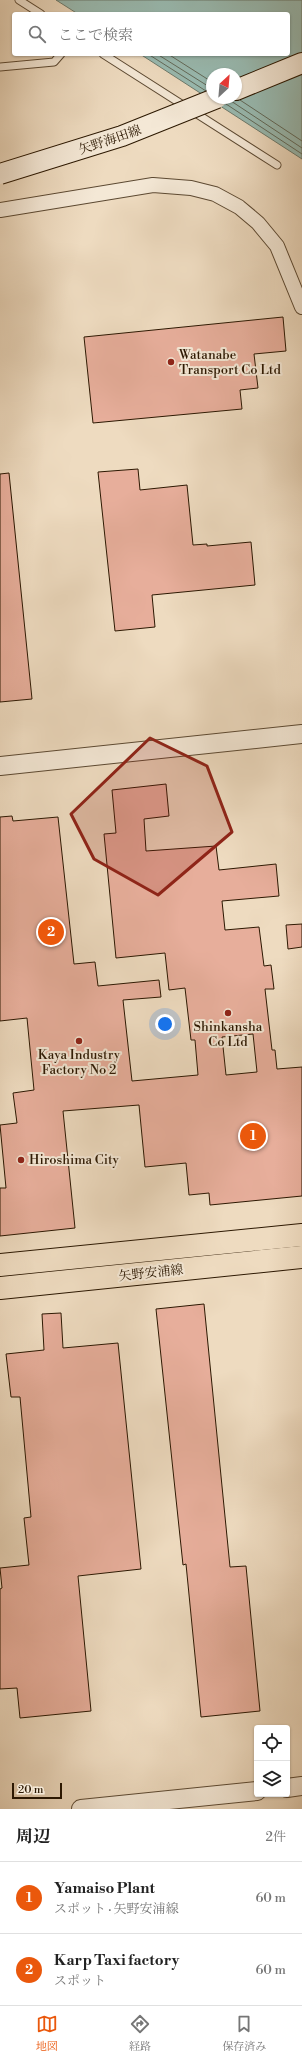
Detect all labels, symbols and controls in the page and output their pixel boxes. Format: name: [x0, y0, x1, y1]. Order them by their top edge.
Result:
search box: [12, 12, 290, 56]
icon: search: [26, 23, 48, 45]
text: ここで検索: [58, 26, 133, 45]
north arrow: [206, 68, 242, 104]
street label: 矢野海田線: [77, 122, 143, 158]
place label: Watanabe Transport Co Ltd: [178, 347, 281, 378]
marker: Watanabe Transport Co Ltd: [166, 357, 176, 367]
pin: 2: [38, 917, 64, 947]
marker: Shinkansha Co Ltd: [223, 1008, 233, 1018]
your location: [155, 1014, 175, 1034]
place label: Shinkansha Co Ltd: [194, 1019, 263, 1050]
marker: Kaya Industry Factory No 2: [74, 1036, 84, 1046]
place label: Kaya Industry Factory No 2: [38, 1047, 121, 1078]
pin: 1: [240, 1121, 266, 1151]
place label: Hiroshima City: [29, 1152, 120, 1168]
marker: Hiroshima City: [16, 1155, 26, 1165]
street label: 矢野安浦線: [118, 1262, 184, 1284]
map controls: [254, 1725, 290, 1797]
button: locate: [254, 1725, 290, 1761]
button: layers: [254, 1761, 290, 1797]
scale bar: [12, 1781, 62, 1800]
text: 20 m: [18, 1783, 43, 1797]
text: 周辺: [16, 1826, 50, 1848]
text: 2件: [266, 1829, 286, 1845]
text: Yamaiso Plant: [54, 1879, 155, 1898]
text: 1: [26, 1890, 32, 1906]
text: 60 m: [255, 1890, 286, 1906]
text: スポット · 矢野安浦線: [54, 1901, 179, 1917]
text: Karp Taxi factory: [54, 1951, 179, 1970]
text: 2: [25, 1962, 33, 1978]
text: 60 m: [255, 1962, 286, 1978]
text: スポット: [54, 1973, 106, 1989]
tab: 地図: [36, 2013, 58, 2054]
tab: 経路: [129, 2013, 151, 2054]
tab: 保存済み: [222, 2013, 266, 2054]

